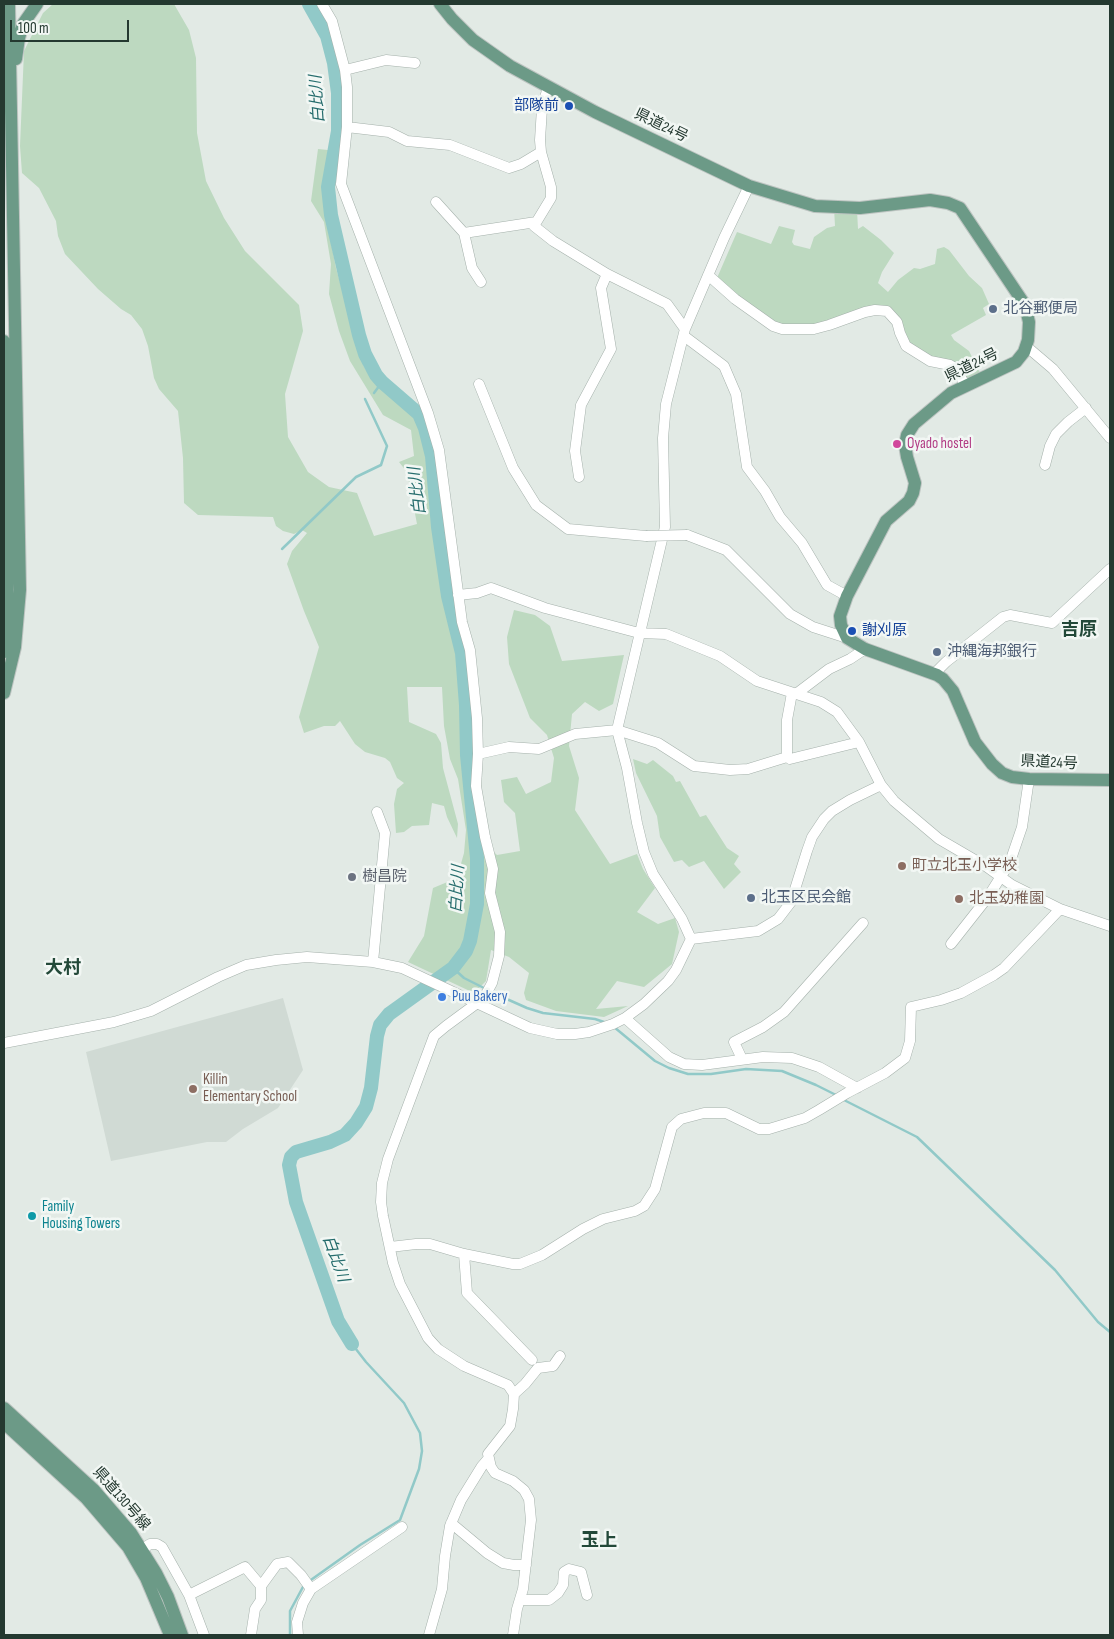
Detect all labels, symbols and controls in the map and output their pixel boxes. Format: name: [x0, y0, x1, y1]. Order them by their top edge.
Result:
scale bar: [12, 10, 131, 42]
text: 100 m: [18, 19, 49, 38]
water label: 白比川: [307, 74, 329, 124]
place label: 部隊前: [514, 97, 559, 115]
marker: 部隊前: [563, 100, 575, 112]
street label: 県道24号: [631, 105, 691, 147]
place label: 北谷郵便局: [1003, 300, 1078, 318]
marker: 北谷郵便局: [987, 303, 999, 315]
street label: 県道24号: [942, 345, 1002, 387]
place label: Oyado hostel: [907, 435, 972, 453]
marker: Oyado hostel: [891, 438, 903, 450]
water label: 白比川: [406, 466, 430, 516]
district label: 吉原: [1061, 619, 1097, 641]
place label: 謝刈原: [862, 622, 907, 640]
marker: 謝刈原: [846, 625, 858, 637]
place label: 沖縄海邦銀行: [947, 643, 1037, 661]
marker: 沖縄海邦銀行: [931, 646, 943, 658]
street label: 県道24号: [1020, 753, 1078, 773]
place label: 町立北玉小学校: [912, 857, 1017, 875]
marker: 町立北玉小学校: [896, 860, 908, 872]
water label: 白比川: [447, 865, 469, 913]
place label: 樹昌院: [362, 868, 407, 886]
marker: 樹昌院: [346, 871, 358, 883]
place label: 北玉区民会館: [761, 889, 851, 907]
place label: 北玉幼稚園: [969, 890, 1044, 908]
marker: 北玉区民会館: [745, 892, 757, 904]
marker: 北玉幼稚園: [953, 893, 965, 905]
district label: 大村: [45, 957, 81, 979]
place label: Puu Bakery: [452, 988, 507, 1006]
marker: Puu Bakery: [436, 991, 448, 1003]
place label: Killin Elementary School: [203, 1071, 297, 1106]
marker: Killin Elementary School: [187, 1083, 199, 1095]
place label: Family Housing Towers: [42, 1198, 120, 1233]
marker: Family Housing Towers: [26, 1210, 38, 1222]
water label: 白比川: [318, 1233, 352, 1285]
street label: 県道130号線: [89, 1464, 153, 1534]
district label: 玉上: [581, 1530, 617, 1552]

